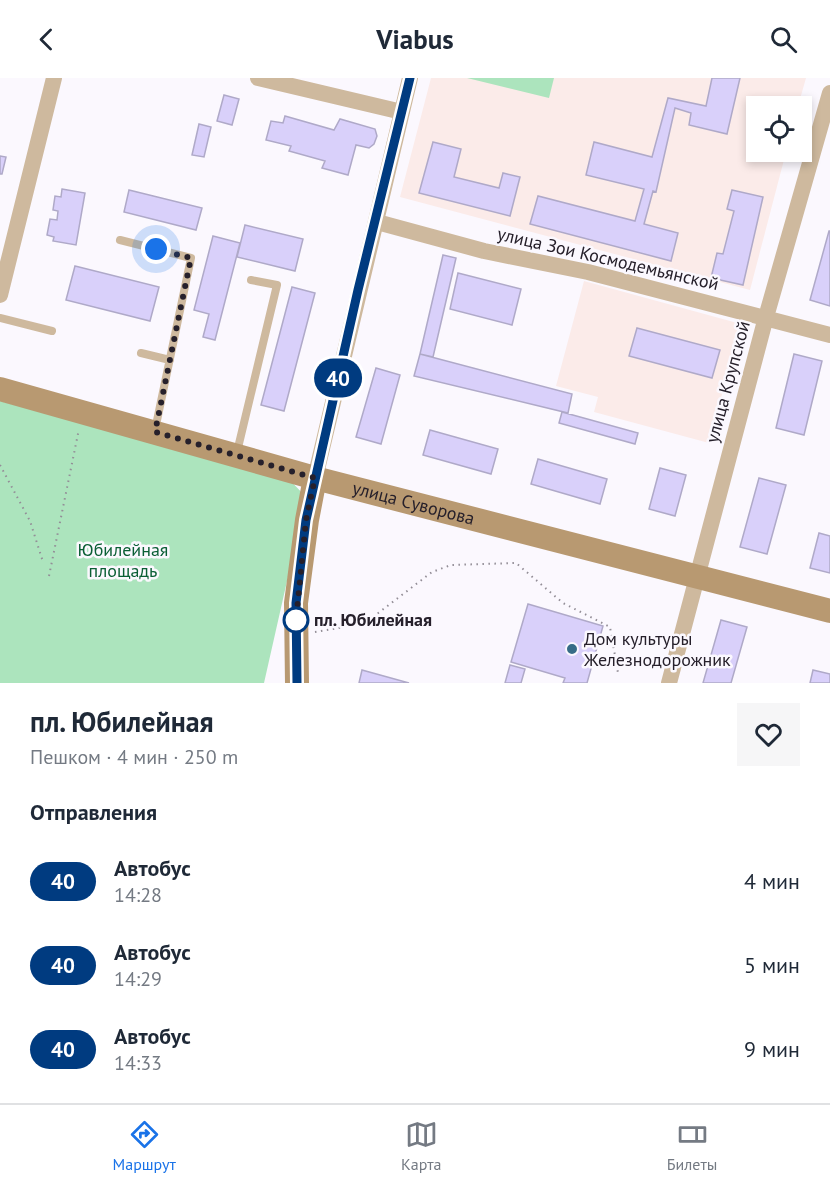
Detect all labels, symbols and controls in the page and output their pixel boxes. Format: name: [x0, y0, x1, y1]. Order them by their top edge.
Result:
text: Viabus: [376, 22, 454, 56]
icon: back: [30, 23, 63, 56]
icon: search: [767, 23, 800, 56]
map controls: [746, 96, 812, 162]
button: locate: [746, 96, 812, 162]
street label: улица Зои Космодемьянской: [495, 222, 721, 295]
your location: [141, 234, 171, 264]
street label: улица Крупской: [700, 318, 755, 445]
line badge: 40: [311, 358, 365, 398]
text: 40: [326, 365, 350, 392]
street label: улица Суворова: [350, 476, 477, 530]
park label: Юбилейная площадь: [78, 538, 168, 582]
marker: пл. Юбилейная: [283, 607, 309, 633]
place label: пл. Юбилейная: [314, 608, 432, 631]
place label: Дом культуры Железнодорожник: [583, 627, 731, 671]
marker: Дом культуры Железнодорожник: [565, 642, 579, 656]
text: пл. Юбилейная: [30, 703, 214, 740]
button: heart: [737, 703, 800, 766]
text: Пешком · 4 мин · 250 m: [30, 744, 238, 770]
text: Отправления: [30, 798, 157, 826]
text: Автобус: [114, 854, 191, 882]
text: 4 мин: [744, 867, 800, 895]
text: 40: [51, 868, 75, 895]
text: 14:28: [114, 882, 162, 908]
text: Автобус: [114, 938, 191, 966]
text: 5 мин: [744, 951, 800, 979]
text: 40: [51, 952, 75, 979]
text: 14:29: [114, 966, 162, 992]
text: Автобус: [114, 1022, 191, 1050]
text: 9 мин: [744, 1035, 800, 1063]
text: 40: [51, 1036, 75, 1063]
text: 14:33: [114, 1050, 162, 1076]
tab: Маршрут: [113, 1118, 176, 1174]
tab: Карта: [401, 1118, 442, 1174]
tab: Билеты: [667, 1118, 717, 1174]

